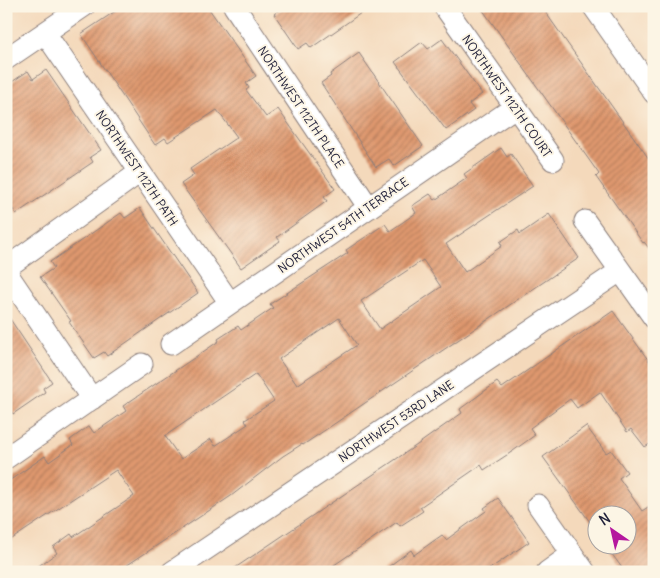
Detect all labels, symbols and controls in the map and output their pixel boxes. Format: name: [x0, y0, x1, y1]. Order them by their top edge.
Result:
street label: NORTHWEST 112TH COURT: [459, 32, 555, 160]
street label: NORTHWEST 112TH PLACE: [255, 43, 347, 171]
street label: NORTHWEST 112TH PATH: [93, 107, 181, 229]
street label: NORTHWEST 54TH TERRACE: [275, 174, 411, 276]
street label: NORTHWEST 53RD LANE: [336, 377, 456, 465]
north arrow: [588, 506, 638, 556]
text: N: [596, 509, 614, 529]

